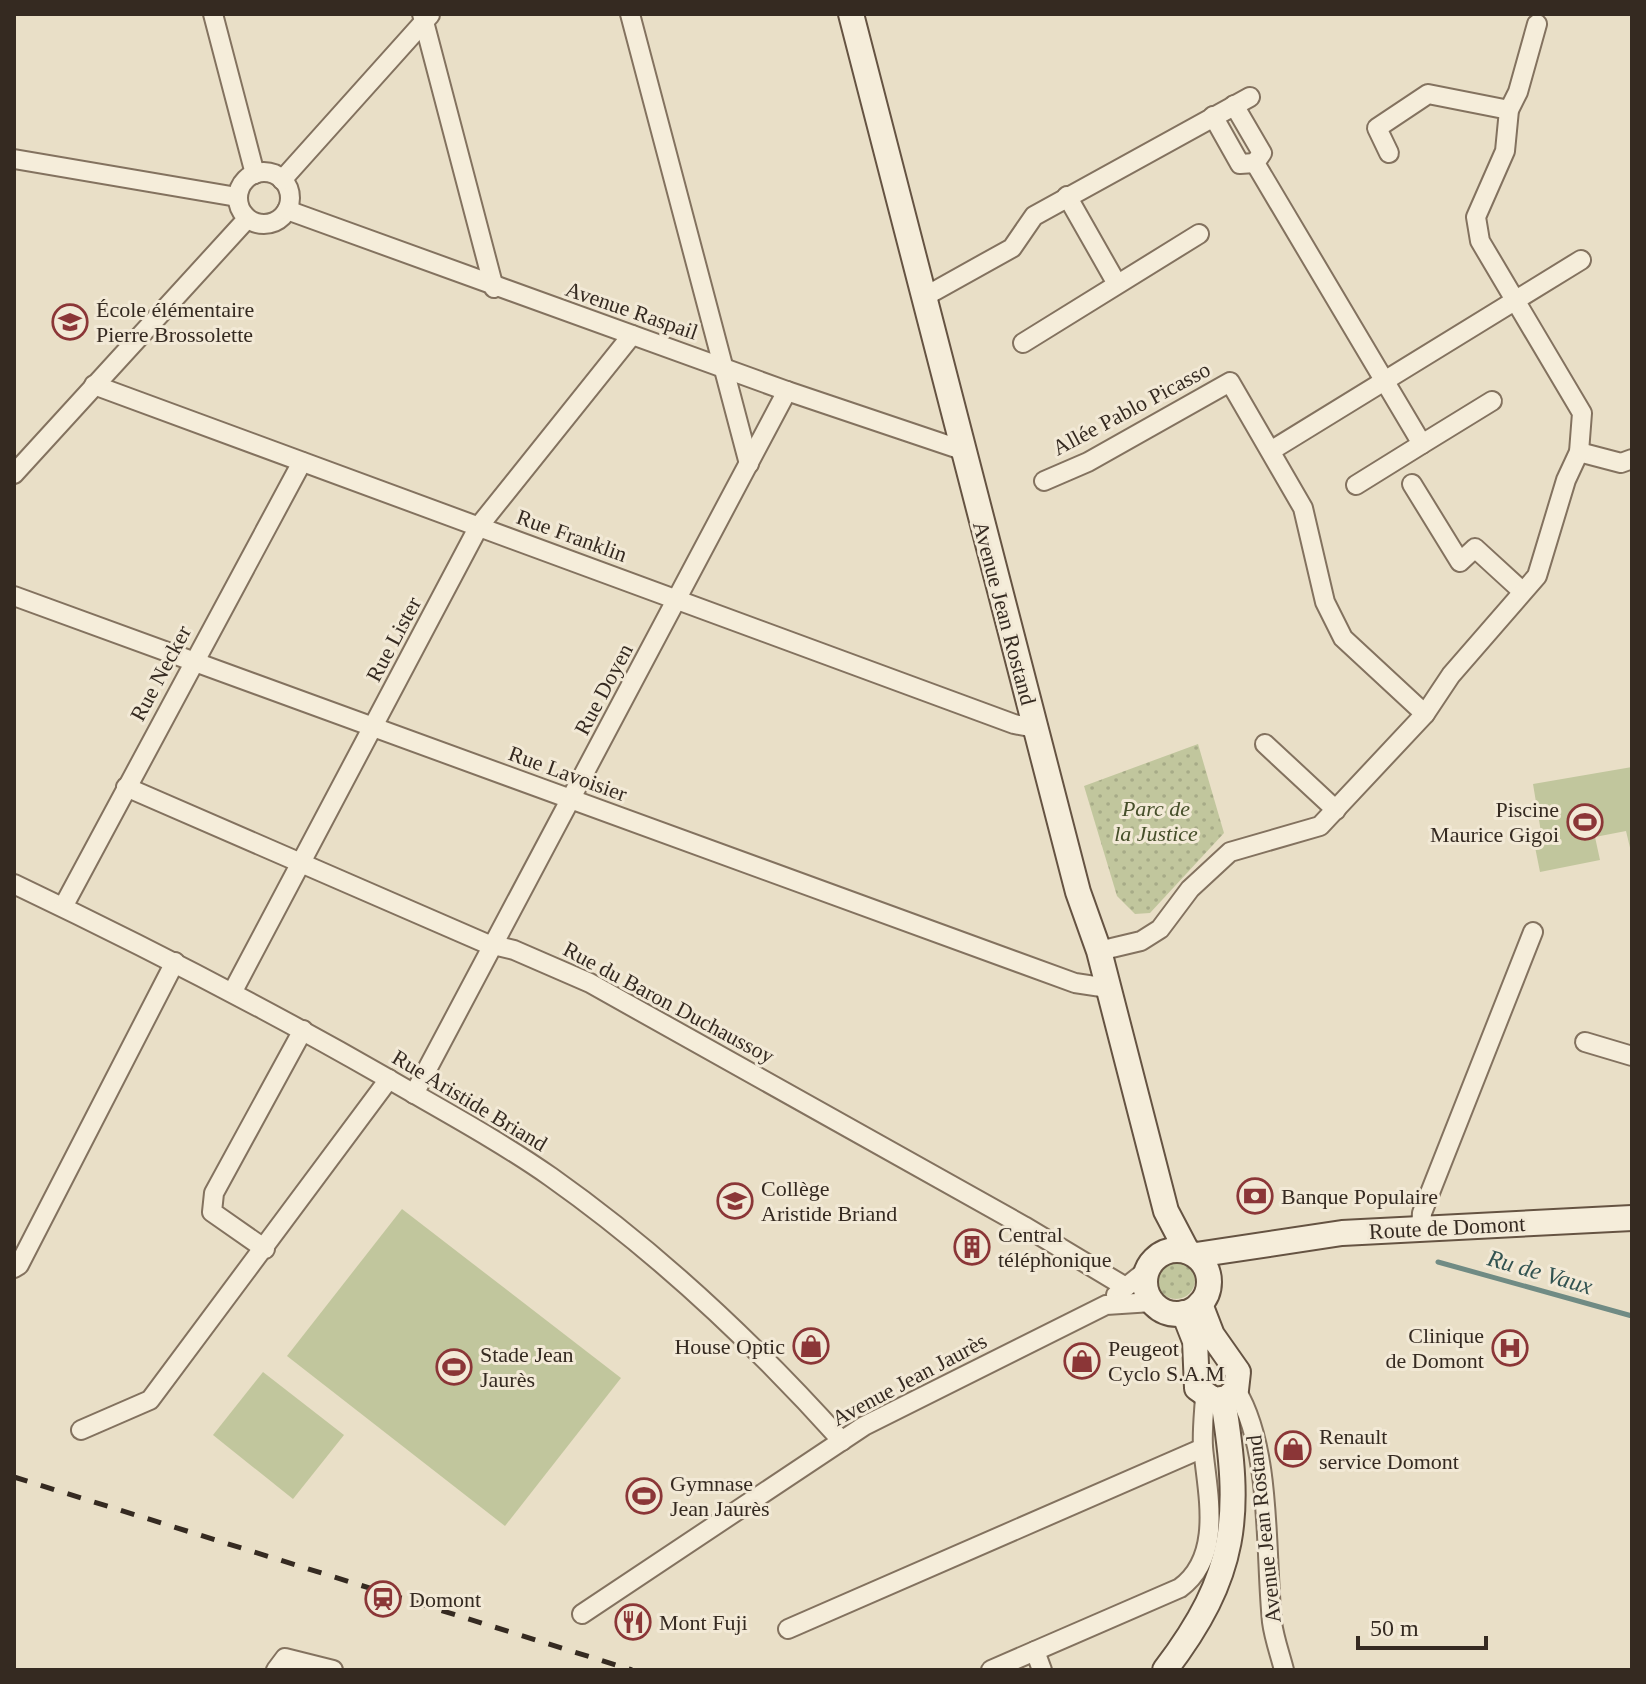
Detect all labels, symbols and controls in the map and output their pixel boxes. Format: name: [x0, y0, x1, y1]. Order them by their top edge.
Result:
street label: Avenue Raspail: [562, 276, 701, 345]
place label: École élémentaire Pierre Brossolette: [96, 297, 254, 347]
school or university icon: École élémentaire Pierre Brossolette: [51, 303, 89, 341]
street label: Allée Pablo Picasso: [1048, 356, 1214, 461]
street label: Rue Franklin: [513, 504, 630, 567]
street label: Avenue Jean Rostand: [968, 519, 1041, 708]
street label: Rue Lister: [361, 592, 426, 686]
street label: Rue Necker: [125, 621, 196, 725]
street label: Rue Doyen: [569, 639, 638, 739]
street label: Rue Lavoisier: [505, 741, 631, 807]
park label: Parc de la Justice: [1114, 796, 1198, 846]
place label: Piscine Maurice Gigoi: [1430, 797, 1559, 847]
sports icon: Piscine Maurice Gigoi: [1566, 803, 1604, 841]
street label: Rue du Baron Duchaussoy: [559, 936, 778, 1069]
street label: Rue Aristide Briand: [388, 1044, 552, 1156]
place label: Collège Aristide Briand: [761, 1176, 897, 1226]
bank icon: Banque Populaire: [1236, 1177, 1274, 1215]
school or university icon: Collège Aristide Briand: [716, 1182, 754, 1220]
place label: Banque Populaire: [1281, 1184, 1438, 1209]
street label: Route de Domont: [1368, 1211, 1526, 1244]
place label: Central téléphonique: [998, 1222, 1112, 1272]
building icon: Central téléphonique: [953, 1228, 991, 1266]
water label: Ru de Vaux: [1484, 1244, 1596, 1299]
place label: Clinique de Domont: [1386, 1323, 1484, 1373]
shop icon: House Optic: [792, 1327, 830, 1365]
street label: Avenue Jean Jaurès: [827, 1328, 991, 1431]
hospital icon: Clinique de Domont: [1491, 1329, 1529, 1367]
place label: House Optic: [674, 1334, 785, 1359]
place label: Peugeot Cyclo S.A.M: [1108, 1336, 1225, 1386]
place label: Stade Jean Jaurès: [480, 1342, 573, 1392]
shop icon: Peugeot Cyclo S.A.M: [1063, 1342, 1101, 1380]
sports icon: Stade Jean Jaurès: [435, 1348, 473, 1386]
place label: Renault service Domont: [1319, 1424, 1459, 1474]
shop icon: Renault service Domont: [1274, 1430, 1312, 1468]
street label: Avenue Jean Rostand: [1241, 1434, 1286, 1624]
place label: Gymnase Jean Jaurès: [670, 1471, 770, 1521]
sports icon: Gymnase Jean Jaurès: [625, 1477, 663, 1515]
station icon: Domont: [364, 1580, 402, 1618]
place label: Domont: [409, 1587, 481, 1612]
scale bar: [1358, 1600, 1486, 1650]
restaurant icon: Mont Fuji: [614, 1603, 652, 1641]
place label: Mont Fuji: [659, 1610, 748, 1635]
text: 50 m: [1370, 1615, 1419, 1641]

